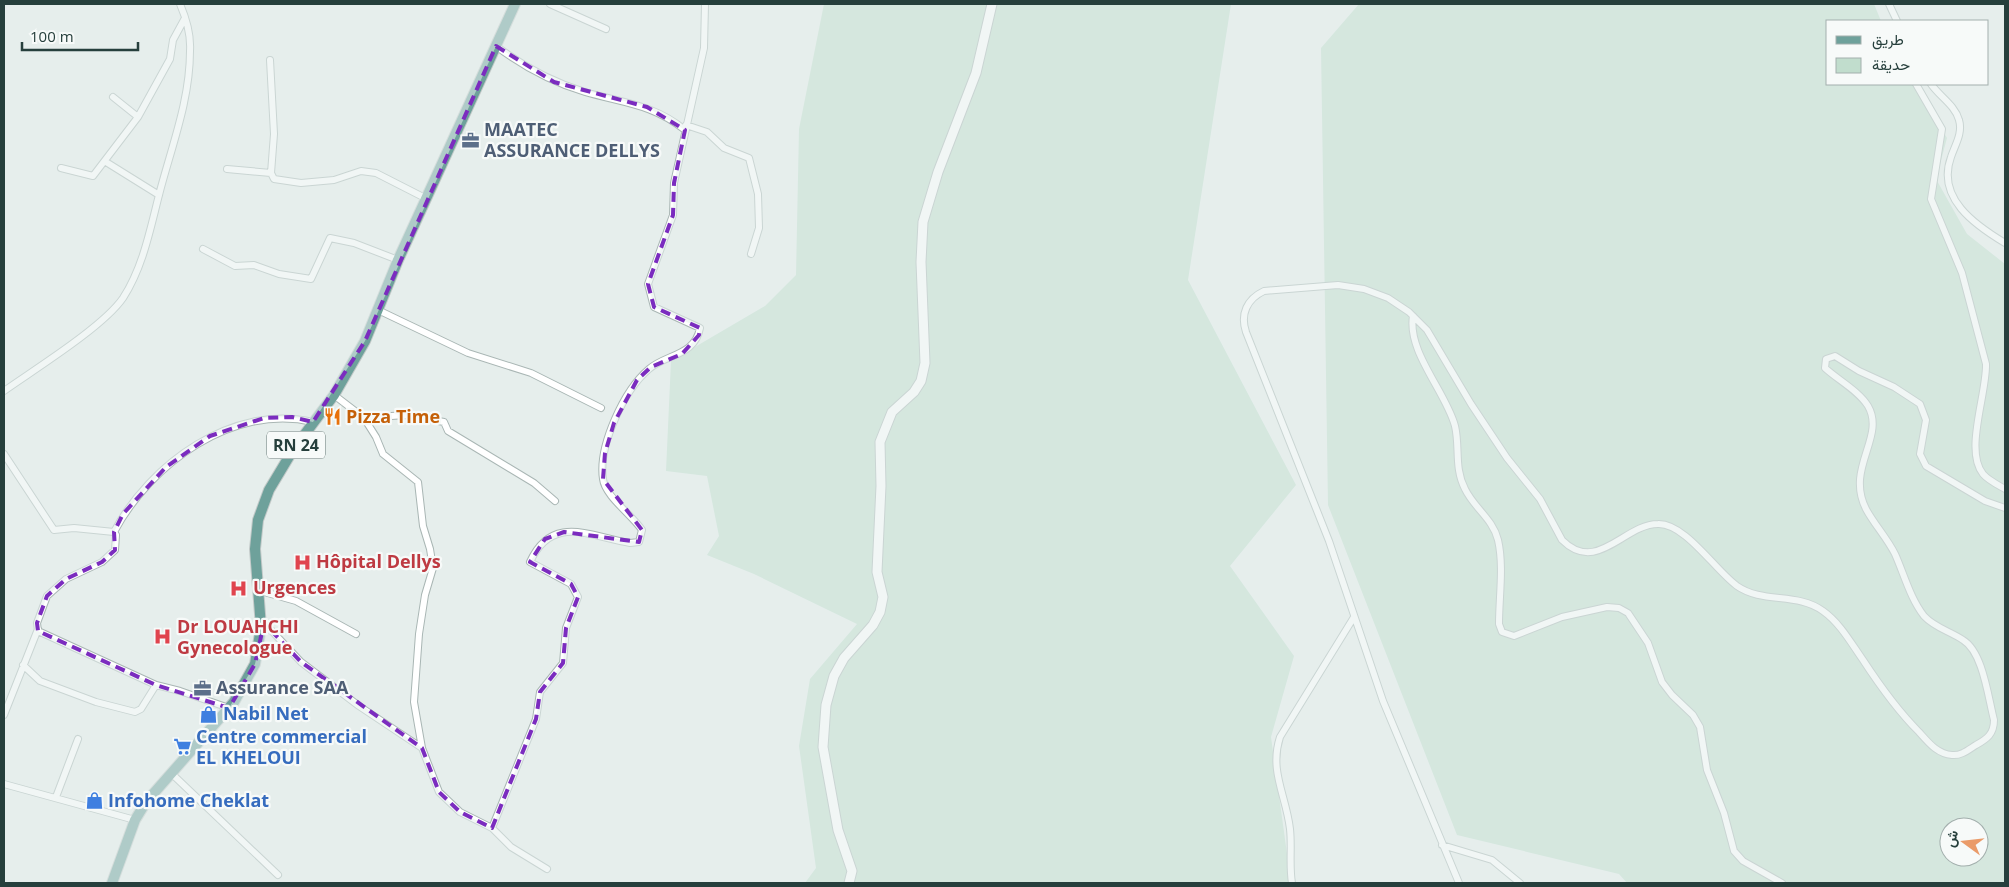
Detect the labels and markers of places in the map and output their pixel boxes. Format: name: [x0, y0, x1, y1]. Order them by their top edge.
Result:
place label: MAATEC ASSURANCE DELLYS: [484, 117, 660, 162]
office icon: MAATEC ASSURANCE DELLYS: [460, 130, 480, 150]
place label: Pizza Time: [346, 404, 440, 428]
restaurant icon: Pizza Time: [322, 407, 342, 427]
place label: Hôpital Dellys: [316, 549, 441, 573]
hospital icon: Hôpital Dellys: [292, 552, 312, 572]
place label: Urgences: [253, 575, 336, 599]
hospital icon: Urgences: [229, 578, 249, 598]
place label: Dr LOUAHCHI Gynecologue: [177, 614, 299, 659]
hospital icon: Dr LOUAHCHI Gynecologue: [153, 627, 173, 647]
place label: Assurance SAA: [216, 675, 349, 699]
office icon: Assurance SAA: [192, 678, 212, 698]
place label: Nabil Net: [223, 701, 309, 725]
shop icon: Nabil Net: [199, 704, 219, 724]
place label: Centre commercial EL KHELOUI: [196, 724, 367, 769]
supermarket icon: Centre commercial EL KHELOUI: [172, 737, 192, 757]
place label: Infohome Cheklat: [108, 788, 269, 812]
shop icon: Infohome Cheklat: [84, 791, 104, 811]

